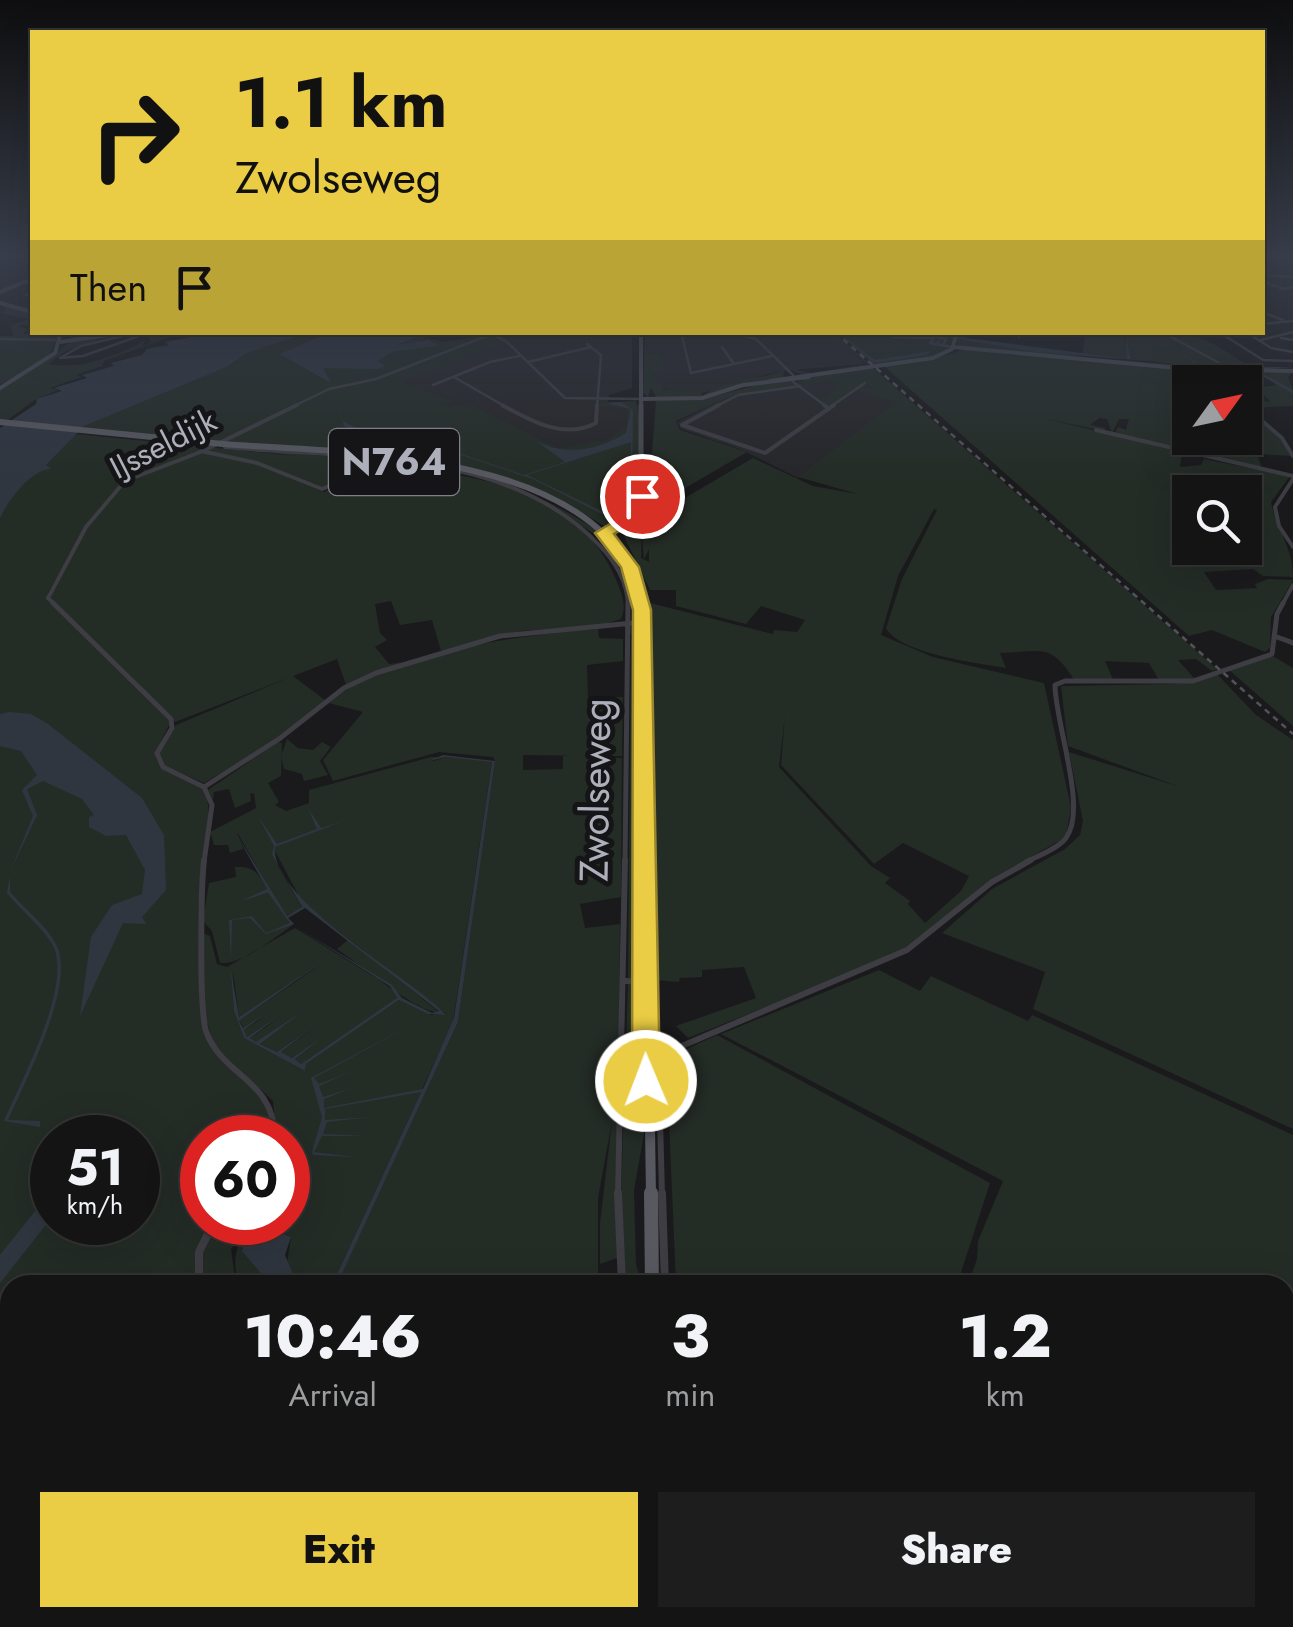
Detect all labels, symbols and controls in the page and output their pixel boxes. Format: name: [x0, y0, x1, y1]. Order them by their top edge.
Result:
text: 1.1 km: [235, 52, 448, 153]
icon: right: [70, 70, 200, 200]
text: Zwolseweg: [235, 145, 442, 210]
text: Then: [70, 260, 147, 315]
icon: arrive: [167, 260, 222, 315]
north arrow: [1172, 365, 1262, 455]
map controls: [1172, 365, 1262, 565]
street label: IJsseldijk: [102, 397, 225, 490]
road number: N764: [329, 429, 459, 495]
pin: [600, 454, 685, 539]
icon: arrive: [615, 469, 670, 524]
button: search: [1172, 475, 1262, 565]
street label: Zwolseweg: [564, 698, 626, 882]
position arrow: [594, 1029, 698, 1133]
speed limit sign: 60: [180, 1115, 310, 1245]
text: 51: [66, 1131, 124, 1204]
text: km/h: [67, 1187, 123, 1223]
text: 10:46: [244, 1293, 422, 1380]
text: 3: [671, 1293, 710, 1380]
text: 1.2: [959, 1293, 1051, 1380]
text: Arrival: [289, 1372, 377, 1418]
text: min: [665, 1372, 715, 1418]
text: km: [986, 1372, 1025, 1418]
button: Exit: [40, 1492, 638, 1607]
button: Share: [658, 1492, 1255, 1607]

